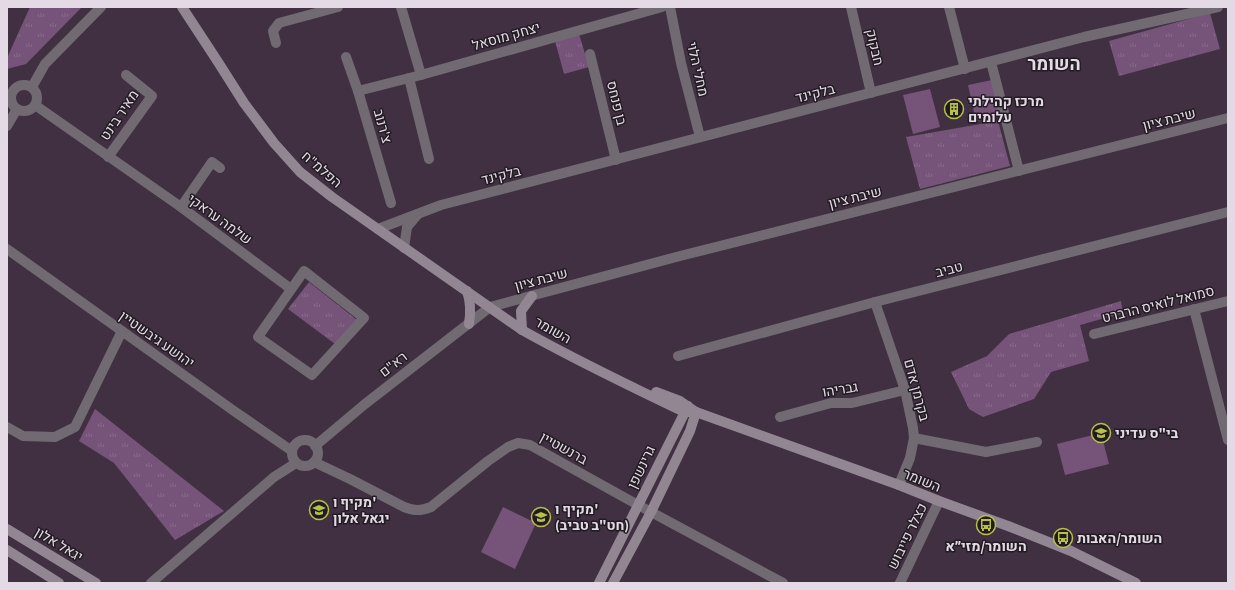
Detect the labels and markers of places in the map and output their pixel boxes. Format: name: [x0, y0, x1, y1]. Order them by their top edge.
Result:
place label: מרכז קהילתי עלומים: [968, 92, 1044, 128]
building icon: מרכז קהילתי עלומים: [943, 98, 965, 120]
school or university icon: בי"ס עדיני: [1090, 422, 1112, 444]
place label: בי"ס עדיני: [1115, 424, 1179, 444]
place label: מקיף ו' יגאל אלון: [333, 493, 389, 529]
school or university icon: מקיף ו' יגאל אלון: [308, 499, 330, 521]
place label: מקיף ו' (חט"ב טביב): [555, 500, 629, 536]
school or university icon: מקיף ו' (חט"ב טביב): [530, 506, 552, 528]
bus stop icon: השומר/מזי״א: [975, 514, 997, 536]
bus stop icon: השומר/האבות: [1052, 527, 1074, 549]
place label: השומר/האבות: [1077, 529, 1162, 549]
place label: השומר/מזי״א: [945, 537, 1027, 557]

